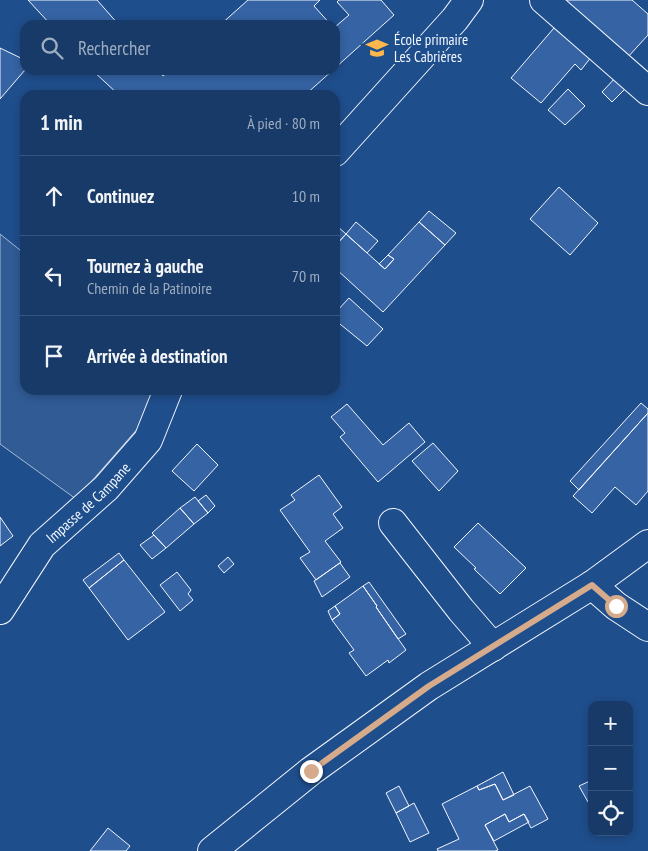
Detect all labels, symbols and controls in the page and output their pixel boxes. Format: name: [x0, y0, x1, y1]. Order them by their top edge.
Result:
search box: [20, 20, 340, 75]
place label: École primaire Les Cabrières: [394, 30, 468, 66]
icon: search: [38, 34, 66, 62]
school or university icon: École primaire Les Cabrières: [364, 35, 390, 61]
text: Rechercher: [78, 36, 150, 60]
text: 1 min: [40, 109, 82, 136]
text: À pied · 80 m: [247, 113, 320, 133]
icon: ahead: [40, 182, 68, 210]
text: Continuez: [87, 184, 154, 208]
text: 10 m: [292, 186, 320, 206]
text: Tournez à gauche: [87, 254, 204, 278]
icon: left: [40, 262, 68, 290]
text: 70 m: [292, 266, 320, 286]
text: Chemin de la Patinoire: [87, 278, 212, 298]
icon: arrive: [40, 342, 68, 370]
text: Arrivée à destination: [87, 344, 228, 368]
street label: Impasse de Campane: [42, 458, 134, 547]
route start: [605, 595, 628, 618]
map controls: [588, 701, 633, 836]
button: +: [588, 701, 633, 746]
button: −: [588, 746, 633, 791]
route end: [300, 760, 323, 783]
button: locate: [588, 791, 633, 836]

